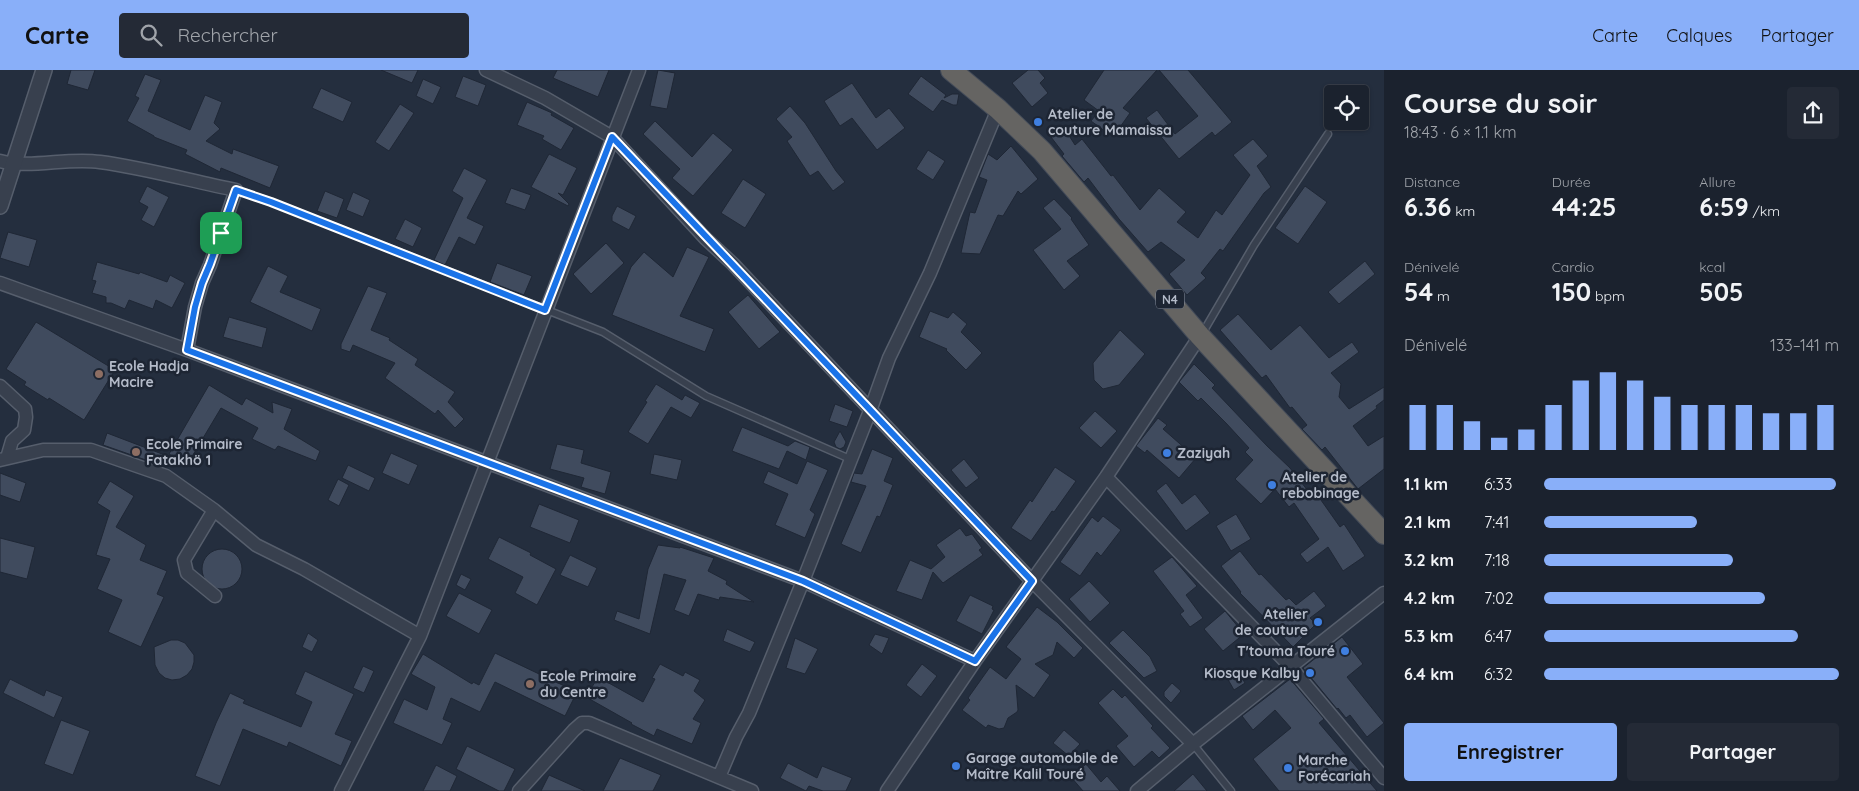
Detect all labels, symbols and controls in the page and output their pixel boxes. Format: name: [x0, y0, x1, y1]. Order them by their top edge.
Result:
search box: [119, 13, 469, 58]
text: Carte: [25, 20, 89, 50]
icon: search: [137, 21, 165, 49]
text: Rechercher: [177, 23, 278, 47]
text: Carte: [1592, 24, 1638, 47]
text: Calques: [1666, 24, 1733, 47]
text: Partager: [1761, 24, 1834, 47]
map controls: [1324, 85, 1369, 130]
button: locate: [1324, 85, 1369, 130]
text: Course du soir: [1404, 85, 1598, 120]
button: share: [1787, 87, 1839, 139]
place label: Atelier de couture Mamaissa: [1048, 105, 1172, 139]
marker: Atelier de couture Mamaissa: [1032, 116, 1044, 128]
text: 18:43 · 6 × 1.1 km: [1404, 122, 1517, 142]
text: Distance: [1404, 173, 1460, 191]
text: Durée: [1552, 173, 1591, 191]
text: Allure: [1699, 173, 1736, 191]
text: 6.36: [1404, 191, 1451, 222]
text: 44:25: [1552, 191, 1617, 222]
text: 6:59: [1699, 191, 1749, 222]
text: km: [1451, 202, 1475, 220]
text: /km: [1749, 202, 1780, 220]
pin: [200, 212, 242, 254]
icon: arrive: [207, 219, 235, 247]
text: Dénivelé: [1404, 258, 1459, 276]
text: Cardio: [1552, 258, 1594, 276]
text: kcal: [1699, 258, 1725, 276]
text: 54: [1404, 276, 1433, 307]
text: 150: [1552, 276, 1591, 307]
text: 505: [1699, 276, 1743, 307]
text: m: [1433, 287, 1450, 305]
text: bpm: [1591, 287, 1625, 305]
road number: N4: [1156, 290, 1184, 308]
text: Dénivelé: [1404, 335, 1467, 355]
text: 133–141 m: [1770, 335, 1839, 355]
place label: Ecole Hadja Macire: [109, 357, 189, 391]
marker: Ecole Hadja Macire: [93, 368, 105, 380]
place label: Ecole Primaire Fatakhö 1: [146, 435, 243, 469]
place label: Zaziyah: [1177, 444, 1230, 462]
marker: Ecole Primaire Fatakhö 1: [130, 446, 142, 458]
marker: Zaziyah: [1161, 447, 1173, 459]
place label: Atelier de rebobinage: [1282, 468, 1360, 502]
text: 1.1 km: [1404, 474, 1448, 494]
text: 6:33: [1484, 474, 1512, 494]
marker: Atelier de rebobinage: [1266, 479, 1278, 491]
text: 2.1 km: [1404, 512, 1451, 532]
text: 7:41: [1484, 512, 1509, 532]
text: 3.2 km: [1404, 550, 1454, 570]
text: 7:18: [1484, 550, 1510, 570]
text: 4.2 km: [1404, 588, 1455, 608]
text: 7:02: [1484, 588, 1514, 608]
place label: Atelier de couture: [1235, 605, 1308, 639]
marker: Atelier de couture: [1312, 616, 1324, 628]
text: 5.3 km: [1404, 626, 1454, 646]
text: 6:47: [1484, 626, 1512, 646]
place label: T'touma Touré: [1237, 642, 1335, 660]
marker: T'touma Touré: [1339, 645, 1351, 657]
place label: Kiosque Kalby: [1204, 664, 1300, 682]
text: 6.4 km: [1404, 664, 1454, 684]
text: 6:32: [1484, 664, 1513, 684]
place label: Ecole Primaire du Centre: [540, 667, 637, 701]
marker: Kiosque Kalby: [1304, 667, 1316, 679]
marker: Ecole Primaire du Centre: [524, 678, 536, 690]
button: Enregistrer: [1404, 723, 1617, 781]
button: Partager: [1627, 723, 1839, 781]
place label: Garage automobile de Maître Kalil Touré: [966, 749, 1118, 783]
place label: Marche Forécariah: [1298, 751, 1371, 785]
marker: Garage automobile de Maître Kalil Touré: [950, 760, 962, 772]
marker: Marche Forécariah: [1282, 762, 1294, 774]

